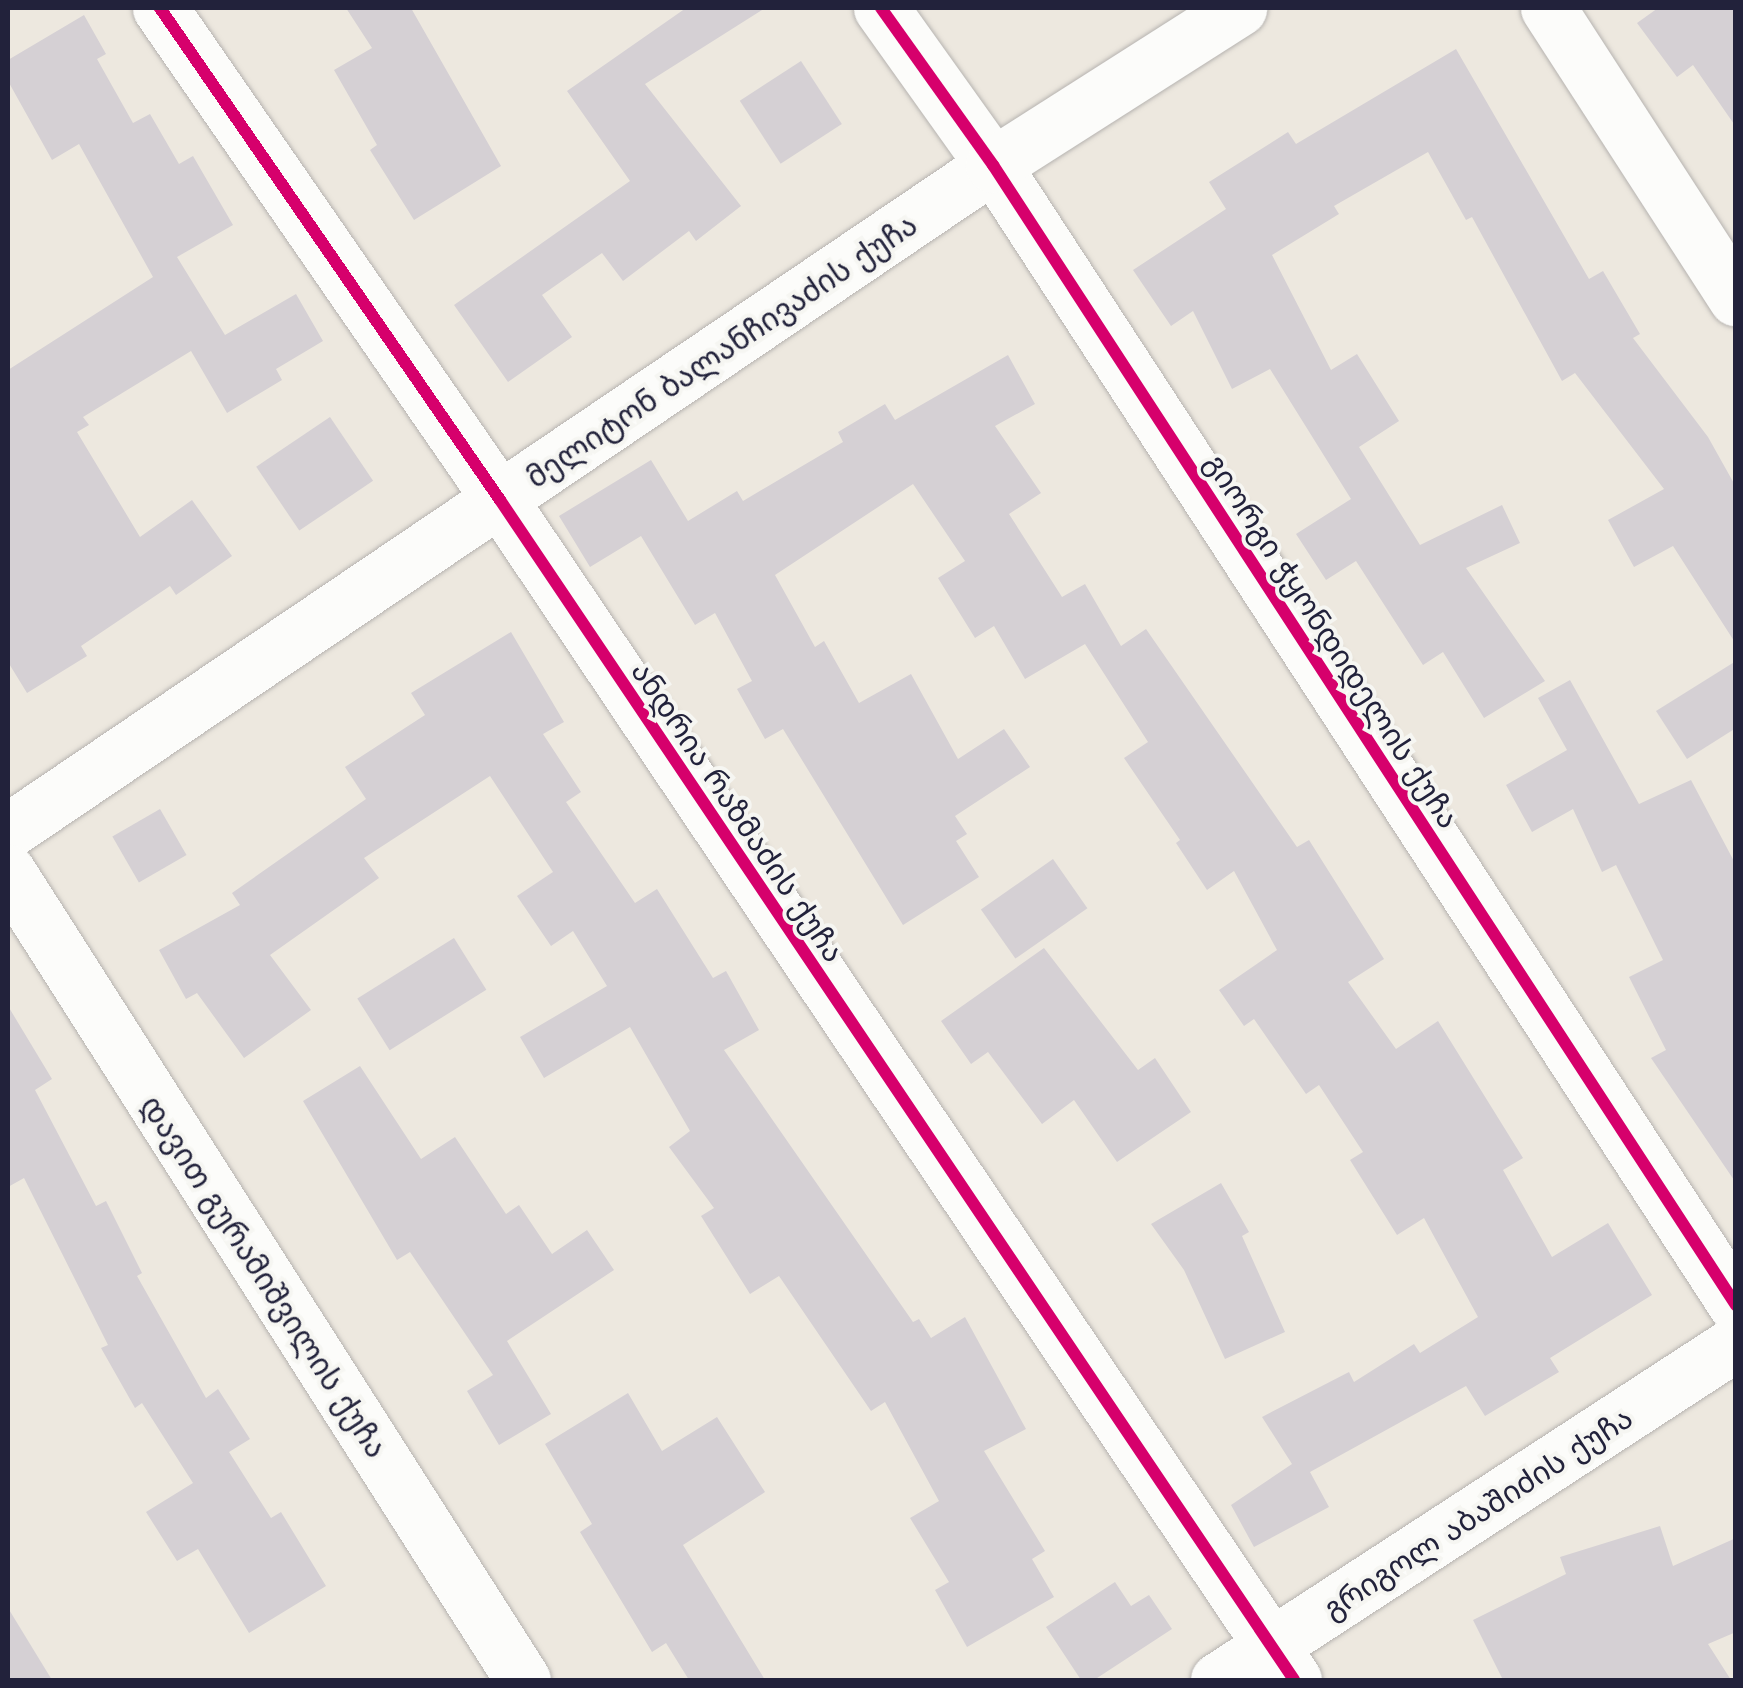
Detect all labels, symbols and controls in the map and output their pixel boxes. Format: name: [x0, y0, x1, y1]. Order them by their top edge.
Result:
street label: მელიტონ ბალანჩივაძის ქუჩა: [519, 205, 923, 495]
street label: გიორგი ჭყონდიდელის ქუჩა: [1198, 446, 1468, 834]
street label: ანდრია რაზმაძის ქუჩა: [625, 654, 853, 968]
street label: დავით გურამიშვილის ქუჩა: [134, 1088, 396, 1464]
street label: გრიგოლ აბაშიძის ქუჩა: [1315, 1398, 1639, 1626]

